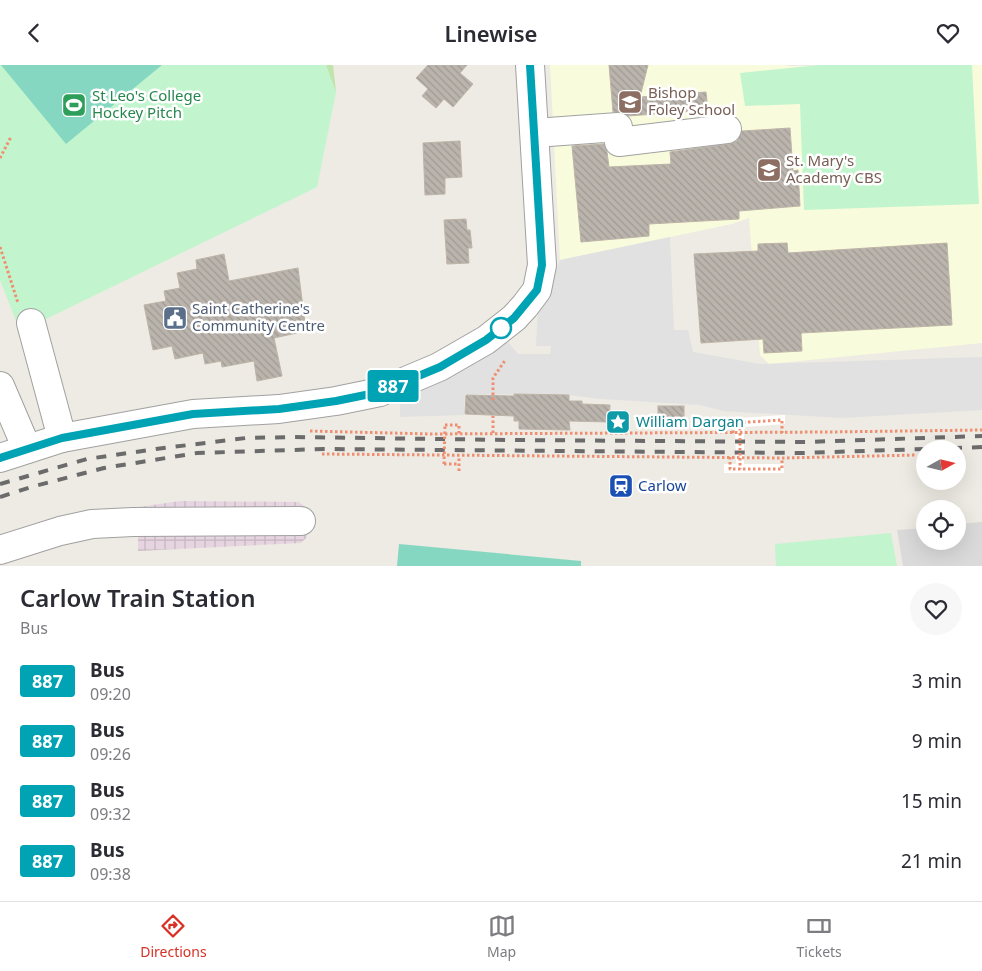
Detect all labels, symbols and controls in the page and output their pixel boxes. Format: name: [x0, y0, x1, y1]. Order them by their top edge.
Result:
text: Linewise: [445, 18, 537, 48]
icon: back: [20, 19, 48, 47]
icon: heart: [934, 19, 962, 47]
place label: Bishop Foley School: [648, 82, 735, 119]
place label: St Leo's College Hockey Pitch: [92, 85, 201, 122]
school or university icon: Bishop Foley School: [617, 89, 643, 115]
sports icon: St Leo's College Hockey Pitch: [61, 92, 87, 118]
place label: St. Mary's Academy CBS: [786, 150, 882, 187]
school or university icon: St. Mary's Academy CBS: [756, 157, 782, 183]
place label: Saint Catherine's Community Centre: [192, 298, 325, 335]
public building icon: Saint Catherine's Community Centre: [162, 305, 188, 331]
unlabelled marker: [490, 317, 512, 339]
line badge: 887: [364, 370, 422, 402]
text: 887: [378, 374, 408, 398]
place icon: William Dargan: [605, 409, 631, 435]
place label: William Dargan: [636, 411, 744, 431]
north arrow: [916, 440, 966, 490]
map controls: [916, 440, 966, 550]
station icon: Carlow: [608, 473, 634, 499]
place label: Carlow: [638, 475, 687, 495]
button: locate: [916, 500, 966, 550]
text: Carlow Train Station: [20, 581, 255, 614]
button: heart: [910, 583, 962, 635]
text: Bus: [20, 617, 48, 639]
text: Bus: [90, 657, 125, 683]
text: 3 min: [912, 668, 962, 694]
text: 887: [32, 669, 63, 693]
text: 09:20: [90, 683, 131, 705]
text: Bus: [90, 717, 125, 743]
text: 9 min: [912, 728, 962, 754]
text: 887: [32, 729, 63, 753]
text: 09:26: [90, 743, 131, 765]
text: Bus: [90, 777, 125, 803]
text: 15 min: [901, 788, 962, 814]
text: 887: [32, 789, 63, 813]
text: 09:32: [90, 803, 131, 825]
text: Bus: [90, 837, 125, 863]
text: 21 min: [901, 848, 962, 874]
text: 887: [32, 849, 63, 873]
text: 09:38: [90, 863, 131, 885]
tab: Directions: [140, 912, 207, 961]
tab: Map: [487, 912, 516, 961]
tab: Tickets: [797, 912, 842, 961]

